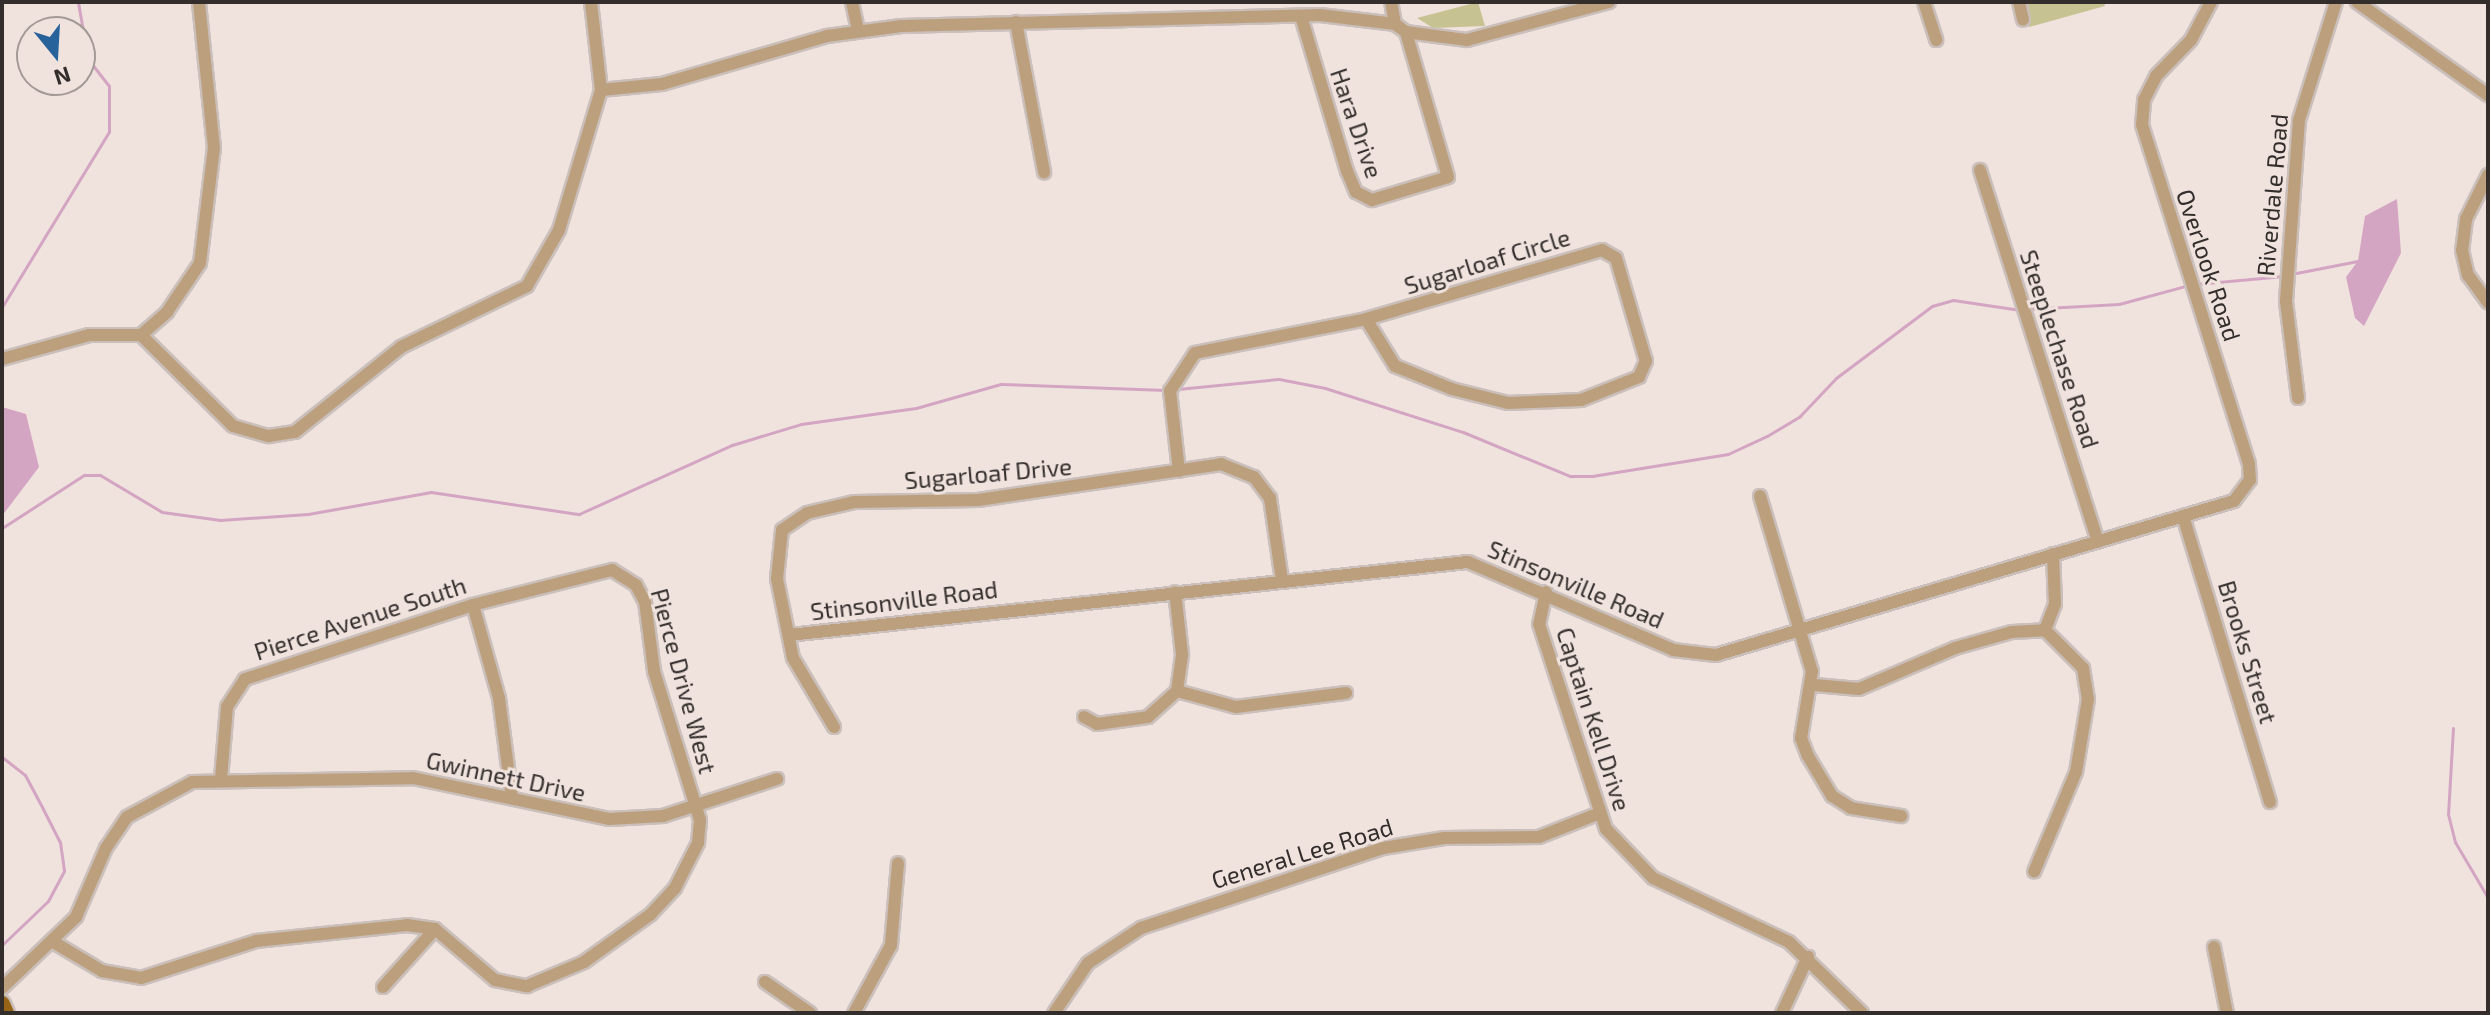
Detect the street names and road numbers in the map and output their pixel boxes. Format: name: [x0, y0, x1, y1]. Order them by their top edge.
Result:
street label: Hara Drive: [1325, 64, 1389, 182]
street label: Riverdale Road: [2251, 112, 2293, 278]
street label: Overlook Road: [2171, 185, 2247, 345]
street label: Sugarloaf Circle: [1400, 222, 1574, 300]
street label: Steeplechase Road: [2014, 246, 2106, 452]
street label: Sugarloaf Drive: [903, 451, 1073, 495]
street label: Stinsonville Road: [1484, 534, 1668, 634]
street label: Pierce Avenue South: [250, 570, 470, 666]
street label: Stinsonville Road: [809, 574, 999, 626]
street label: Brooks Street: [2213, 577, 2283, 727]
street label: Pierce Drive West: [645, 585, 723, 777]
street label: Captain Kell Drive: [1551, 623, 1637, 815]
street label: Gwinnett Drive: [424, 745, 588, 807]
street label: General Lee Road: [1208, 812, 1396, 894]

